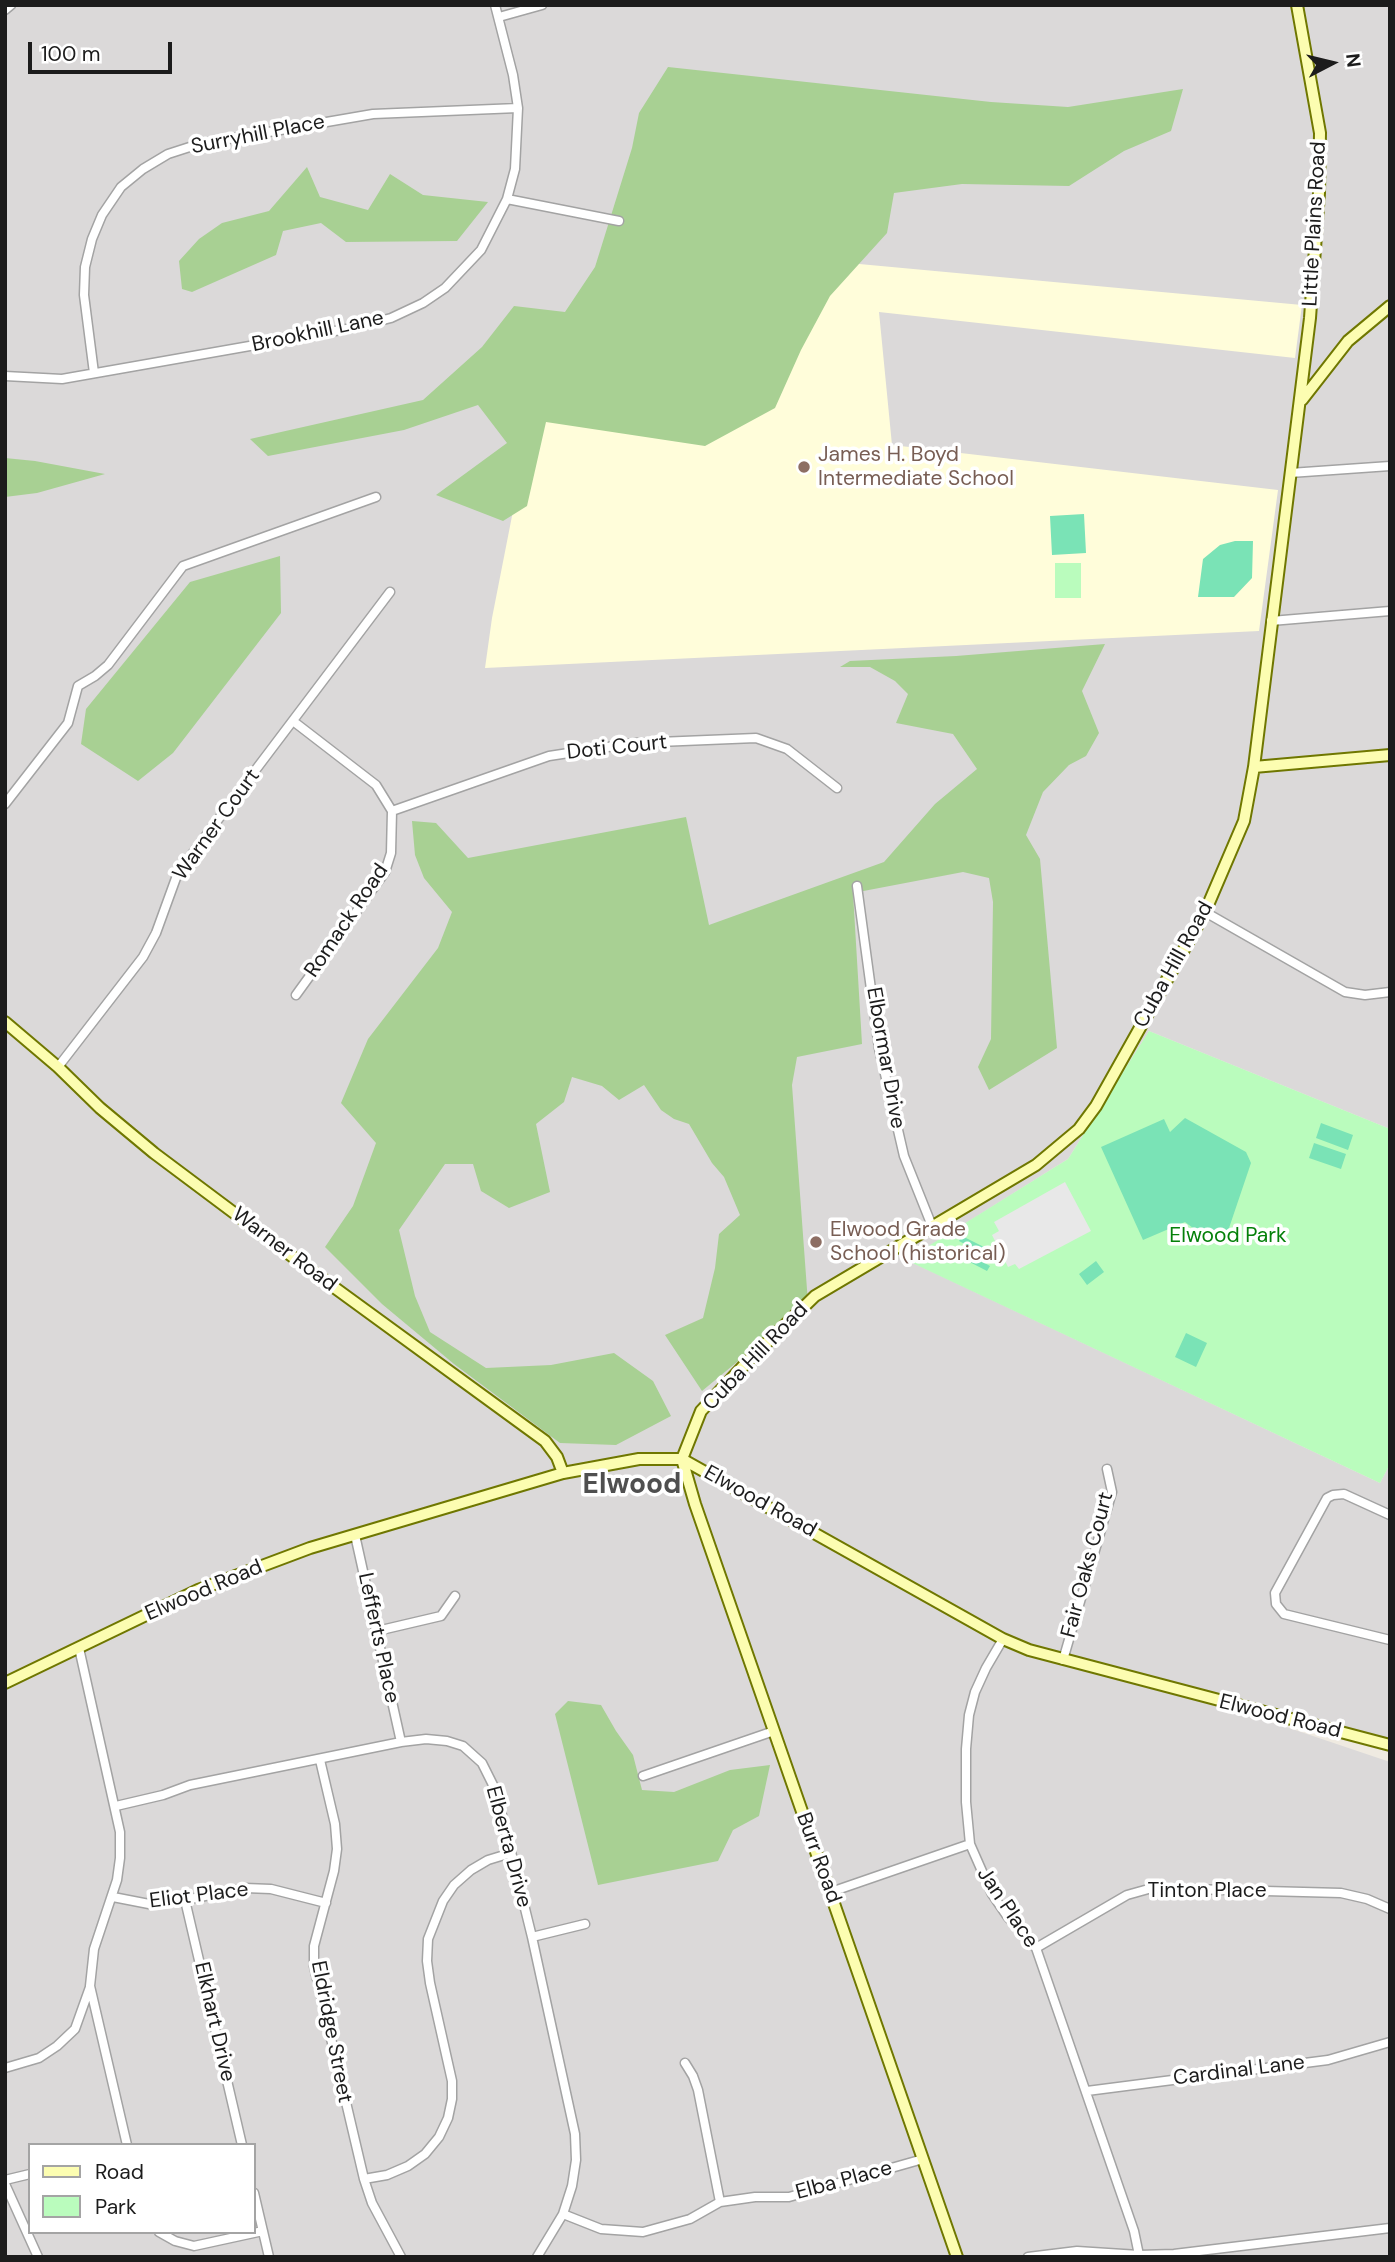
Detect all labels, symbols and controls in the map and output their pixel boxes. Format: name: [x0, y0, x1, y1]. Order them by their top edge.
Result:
scale bar: [32, 28, 175, 72]
north arrow: [1297, 28, 1367, 98]
text: 100 m: [41, 40, 101, 68]
text: N: [1340, 52, 1367, 69]
street label: Surryhill Place: [189, 110, 327, 160]
street label: Little Plains Road: [1298, 141, 1332, 307]
street label: Brookhill Lane: [250, 306, 386, 358]
place label: James H. Boyd Intermediate School: [818, 442, 1014, 492]
marker: James H. Boyd Intermediate School: [796, 459, 812, 475]
street label: Doti Court: [566, 730, 668, 766]
street label: Warner Court: [168, 764, 266, 886]
street label: Romack Road: [300, 859, 394, 983]
street label: Cuba Hill Road: [1129, 897, 1219, 1033]
street label: Elbormar Drive: [860, 985, 910, 1131]
street label: Warner Road: [227, 1202, 341, 1298]
place label: Elwood Grade School (historical): [830, 1217, 1006, 1267]
park label: Elwood Park: [1169, 1223, 1287, 1249]
marker: Elwood Grade School (historical): [808, 1234, 824, 1250]
street label: Cuba Hill Road: [698, 1298, 814, 1416]
street label: Elwood Road: [699, 1461, 821, 1543]
district label: Elwood: [583, 1469, 681, 1503]
street label: Fair Oaks Court: [1056, 1489, 1120, 1641]
street label: Elwood Road: [142, 1555, 266, 1627]
street label: Lefferts Place: [352, 1570, 404, 1706]
street label: Elwood Road: [1216, 1690, 1344, 1744]
street label: Elberta Drive: [480, 1784, 536, 1910]
street label: Burr Road: [790, 1809, 846, 1907]
street label: Jan Place: [971, 1863, 1043, 1953]
street label: Eliot Place: [148, 1877, 250, 1915]
street label: Tinton Place: [1147, 1878, 1267, 1904]
street label: Eldridge Street: [305, 1959, 357, 2105]
street label: Elkhart Drive: [188, 1960, 240, 2084]
street label: Cardinal Lane: [1172, 2050, 1306, 2092]
legend: [28, 2143, 256, 2234]
street label: Elba Place: [793, 2156, 895, 2206]
text: Road: [95, 2158, 144, 2186]
text: Park: [95, 2193, 136, 2221]

